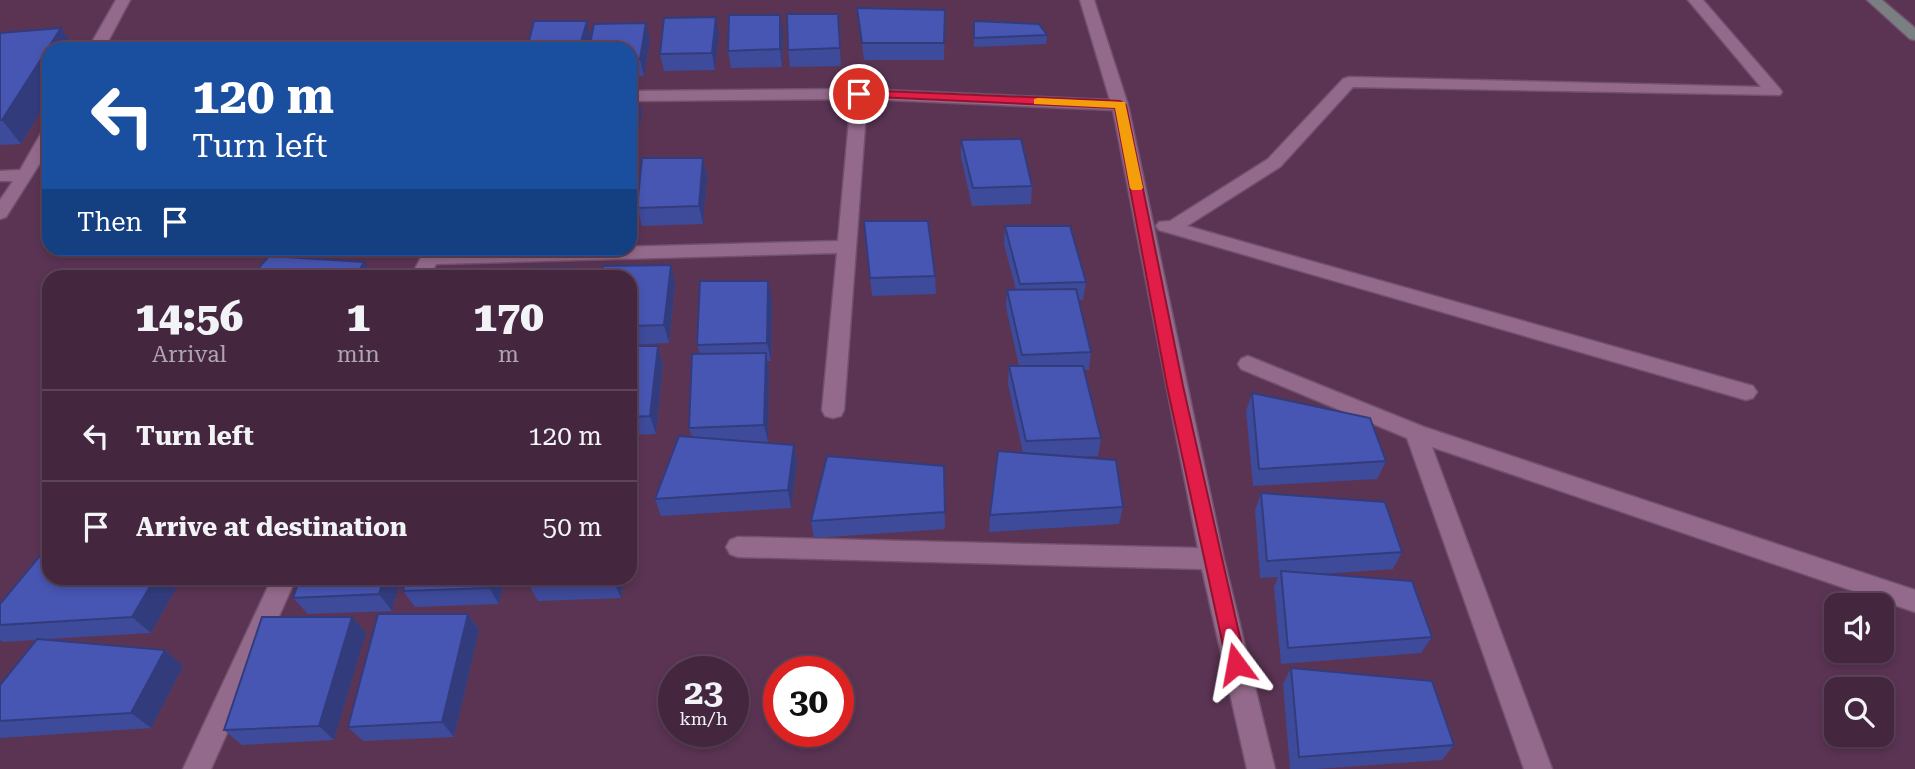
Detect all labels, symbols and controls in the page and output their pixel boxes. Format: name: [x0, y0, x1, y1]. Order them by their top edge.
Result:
pin: [829, 64, 889, 124]
text: 120 m: [192, 68, 334, 125]
icon: left: [77, 70, 168, 161]
icon: arrive: [840, 75, 878, 113]
text: Turn left: [192, 127, 327, 165]
icon: arrive: [156, 203, 194, 241]
text: Then: [77, 207, 142, 237]
text: 14:56: [135, 292, 243, 341]
text: 1: [346, 292, 370, 341]
text: 170: [473, 292, 544, 341]
text: Arrival: [152, 341, 227, 368]
text: min: [337, 341, 380, 368]
text: m: [498, 341, 519, 368]
icon: left: [77, 417, 115, 455]
text: Turn left: [136, 421, 254, 451]
text: 120 m: [528, 421, 602, 451]
icon: arrive: [77, 508, 115, 546]
text: Arrive at destination: [136, 512, 407, 542]
text: 50 m: [543, 512, 602, 542]
map controls: [1824, 593, 1894, 747]
button: sound: [1824, 593, 1894, 663]
position arrow: [1199, 627, 1273, 701]
speed limit sign: 30: [763, 656, 854, 747]
text: 23: [684, 672, 723, 713]
button: search: [1824, 677, 1894, 747]
text: km/h: [679, 708, 728, 729]

